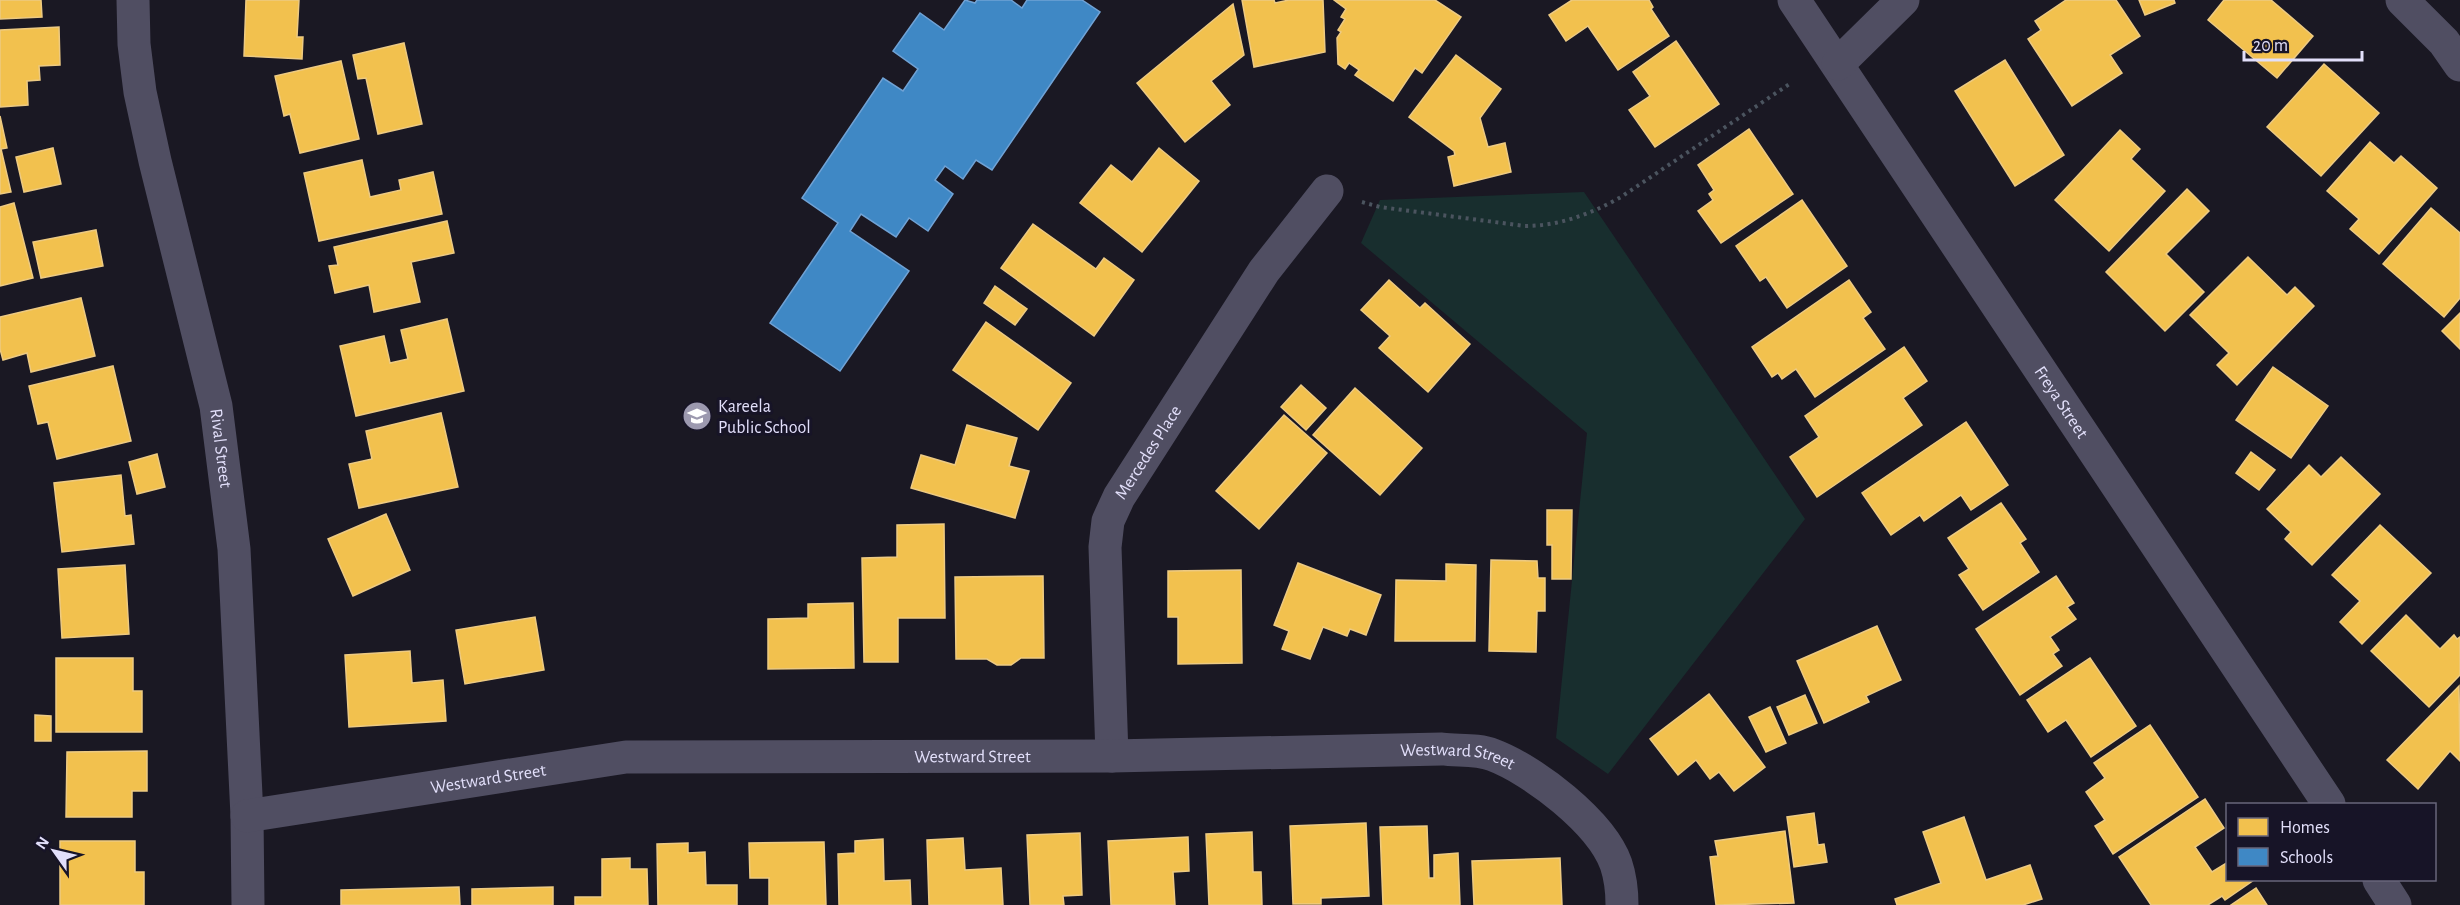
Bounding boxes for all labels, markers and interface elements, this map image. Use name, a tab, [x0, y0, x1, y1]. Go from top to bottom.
scale bar	[2244, 24, 2362, 62]
text: 20 m	[2253, 37, 2288, 55]
street label: Freya Street	[2030, 363, 2091, 442]
place label: Kareela Public School	[718, 398, 811, 437]
school or university icon: Kareela Public School	[681, 400, 713, 432]
street label: Mercedes Place	[1112, 402, 1185, 503]
street label: Rival Street	[206, 408, 234, 489]
street label: Westward Street	[1400, 740, 1518, 774]
street label: Westward Street	[914, 748, 1031, 766]
street label: Westward Street	[429, 762, 547, 797]
legend	[2226, 803, 2436, 881]
text: Homes	[2280, 819, 2330, 837]
north arrow	[24, 821, 84, 881]
text: N	[33, 834, 52, 852]
text: Schools	[2280, 849, 2333, 867]

